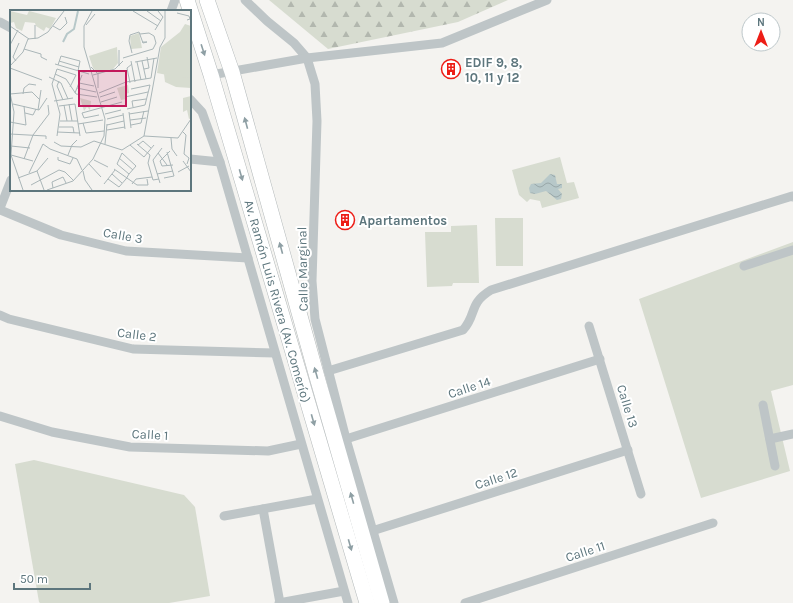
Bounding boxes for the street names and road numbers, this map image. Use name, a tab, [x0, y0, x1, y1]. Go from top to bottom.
street label: Av. Ramón Luis Rivera (Av. Comerío)	[241, 198, 314, 404]
street label: Calle 3	[102, 225, 144, 246]
street label: Calle Marginal	[294, 227, 311, 311]
street label: Calle 2	[116, 325, 158, 344]
street label: Calle 14	[446, 374, 492, 401]
street label: Calle 13	[614, 383, 641, 429]
street label: Calle 1	[131, 426, 169, 443]
street label: Calle 12	[473, 465, 519, 492]
street label: Calle 11	[563, 538, 607, 565]

